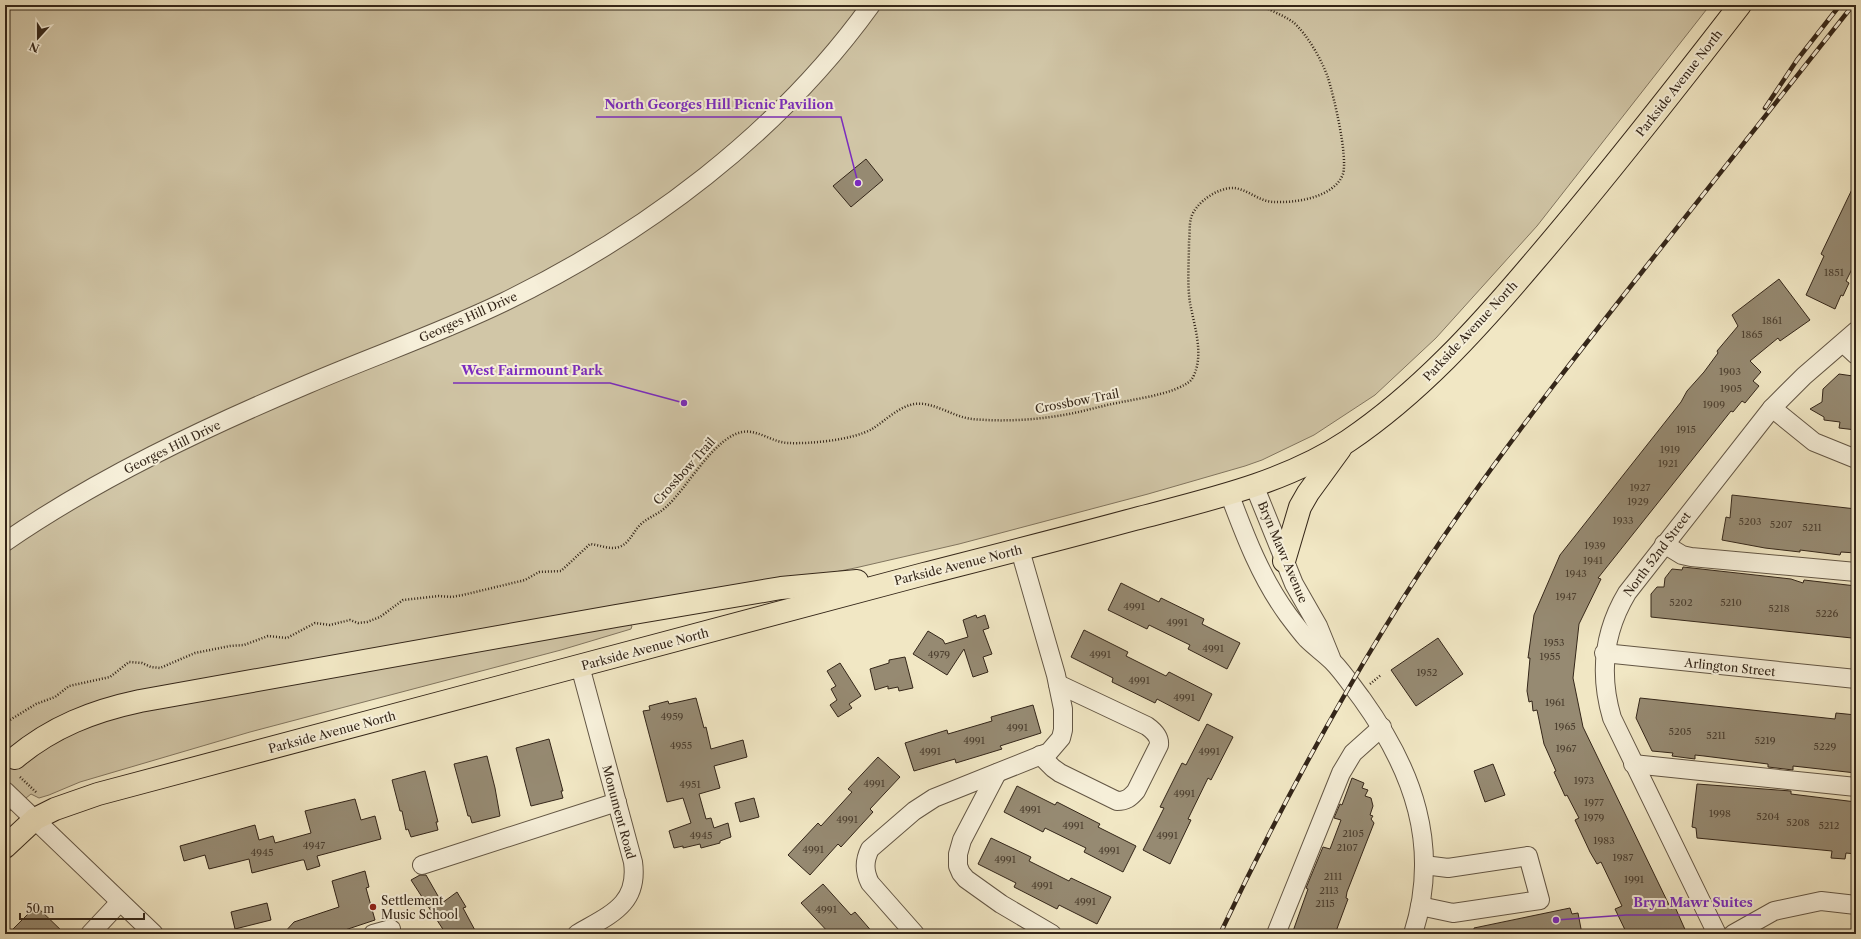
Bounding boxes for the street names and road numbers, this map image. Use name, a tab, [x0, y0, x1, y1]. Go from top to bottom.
street label: Parkside Avenue North	[1633, 26, 1726, 139]
street label: Parkside Avenue North	[1420, 278, 1521, 384]
street label: Georges Hill Drive	[417, 289, 520, 345]
street label: Crossbow Trail	[1034, 385, 1121, 417]
street label: Georges Hill Drive	[121, 417, 223, 477]
street label: Crossbow Trail	[650, 434, 718, 508]
street label: Bryn Mawr Avenue	[1255, 499, 1311, 605]
street label: North 52nd Street	[1620, 508, 1694, 599]
street label: Parkside Avenue North	[892, 542, 1024, 588]
street label: Parkside Avenue North	[580, 625, 711, 673]
street label: Arlington Street	[1683, 655, 1777, 679]
street label: Parkside Avenue North	[267, 708, 398, 756]
street label: Monument Road	[599, 763, 639, 861]

